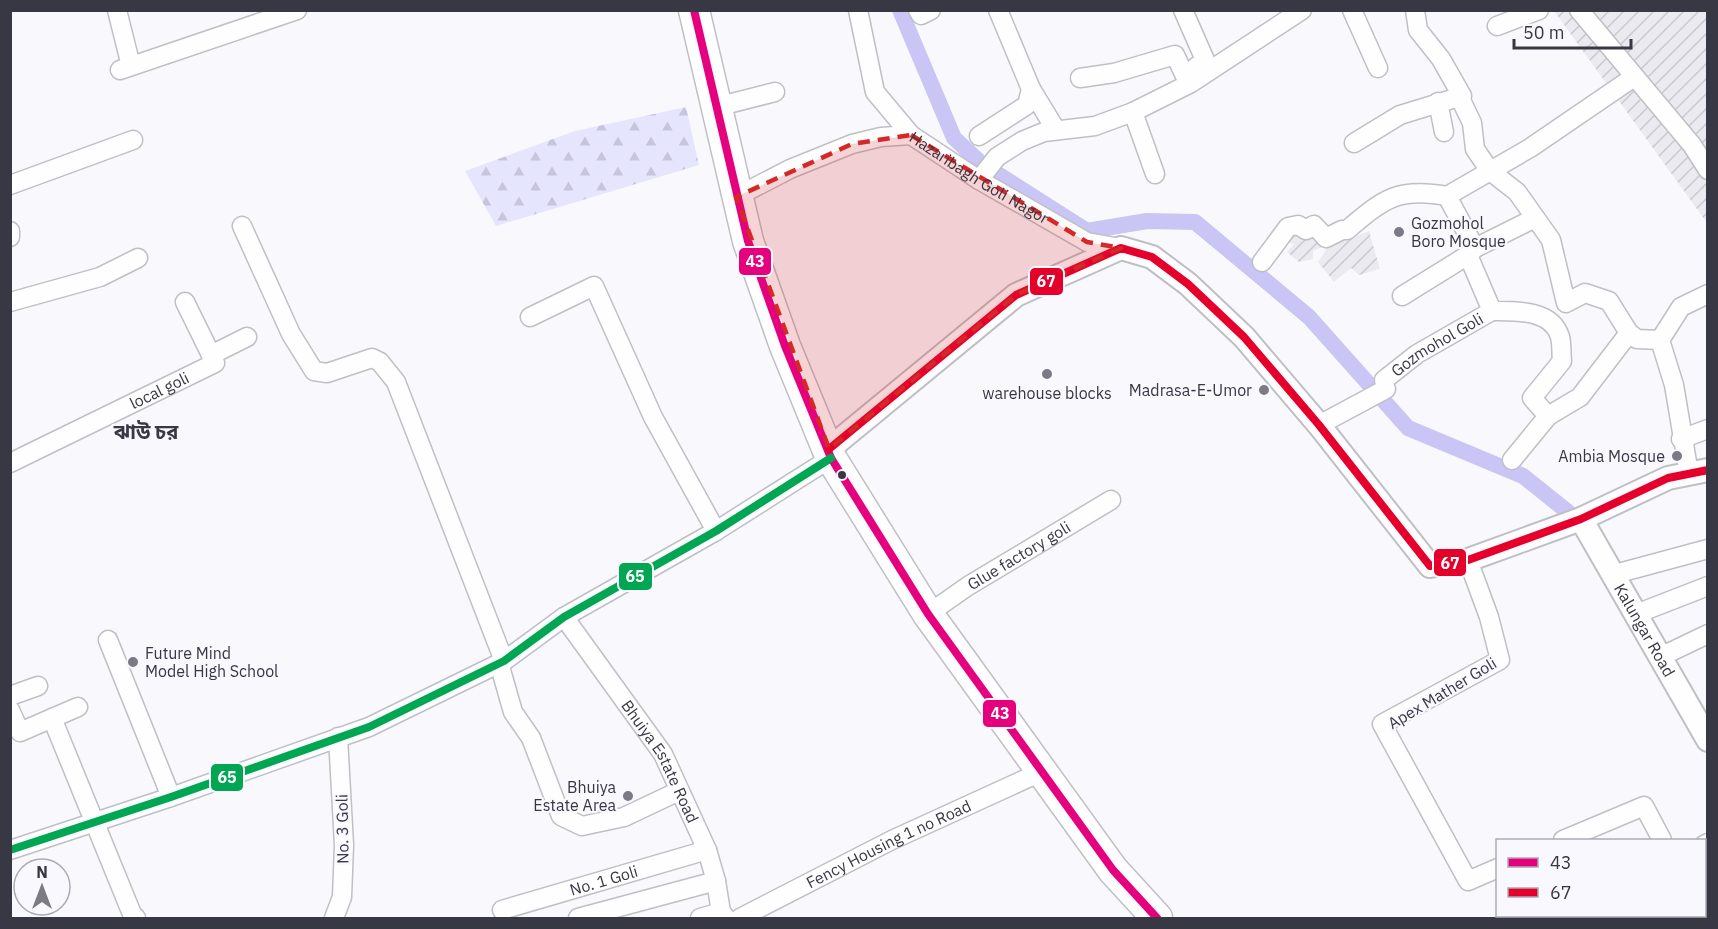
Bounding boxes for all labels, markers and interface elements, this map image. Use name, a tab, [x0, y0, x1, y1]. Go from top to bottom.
scale bar	[1514, 12, 1631, 50]
text: 50 m	[1523, 21, 1565, 44]
street label: Hazaribagh Goli Nagor	[906, 127, 1053, 228]
place label: Gozmohol Boro Mosque	[1411, 213, 1506, 251]
marker: Gozmohol Boro Mosque	[1392, 225, 1406, 239]
line badge: 43	[738, 247, 772, 276]
text: 43	[745, 251, 765, 271]
line badge: 67	[1029, 267, 1064, 296]
text: 67	[1036, 271, 1056, 291]
street label: Gozmohol Goli	[1387, 308, 1487, 381]
street label: local goli	[126, 367, 192, 413]
marker: warehouse blocks	[1040, 367, 1054, 381]
place label: Madrasa-E-Umor	[1129, 380, 1252, 400]
place label: warehouse blocks	[982, 383, 1112, 403]
marker: Madrasa-E-Umor	[1257, 383, 1271, 397]
district label: ঝাউ চর	[113, 418, 179, 445]
place label: Ambia Mosque	[1558, 446, 1665, 466]
marker: Ambia Mosque	[1670, 449, 1684, 463]
unlabelled marker	[836, 469, 848, 481]
street label: Glue factory goli	[963, 517, 1074, 594]
line badge: 67	[1433, 548, 1467, 577]
text: 67	[1440, 553, 1460, 573]
line badge: 65	[618, 562, 653, 591]
text: 65	[625, 566, 645, 586]
street label: Kalungar Road	[1610, 580, 1679, 680]
place label: Future Mind Model High School	[145, 643, 278, 681]
street label: Apex Mather Goli	[1384, 653, 1500, 733]
marker: Future Mind Model High School	[126, 655, 140, 669]
street label: Bhuiya Estate Road	[617, 696, 703, 826]
line badge: 43	[982, 699, 1017, 728]
text: 43	[990, 703, 1010, 723]
line badge: 65	[210, 763, 244, 792]
text: 65	[217, 767, 237, 787]
place label: Bhuiya Estate Area	[533, 777, 616, 815]
marker: Bhuiya Estate Area	[621, 789, 635, 803]
street label: No. 3 Goli	[331, 794, 353, 864]
street label: Fency Housing 1 no Road	[803, 795, 974, 892]
legend	[1496, 839, 1706, 917]
text: 43	[1550, 851, 1572, 874]
north arrow	[12, 857, 72, 917]
street label: No. 1 Goli	[567, 861, 640, 900]
text: N	[36, 862, 48, 882]
text: 67	[1550, 881, 1572, 904]

